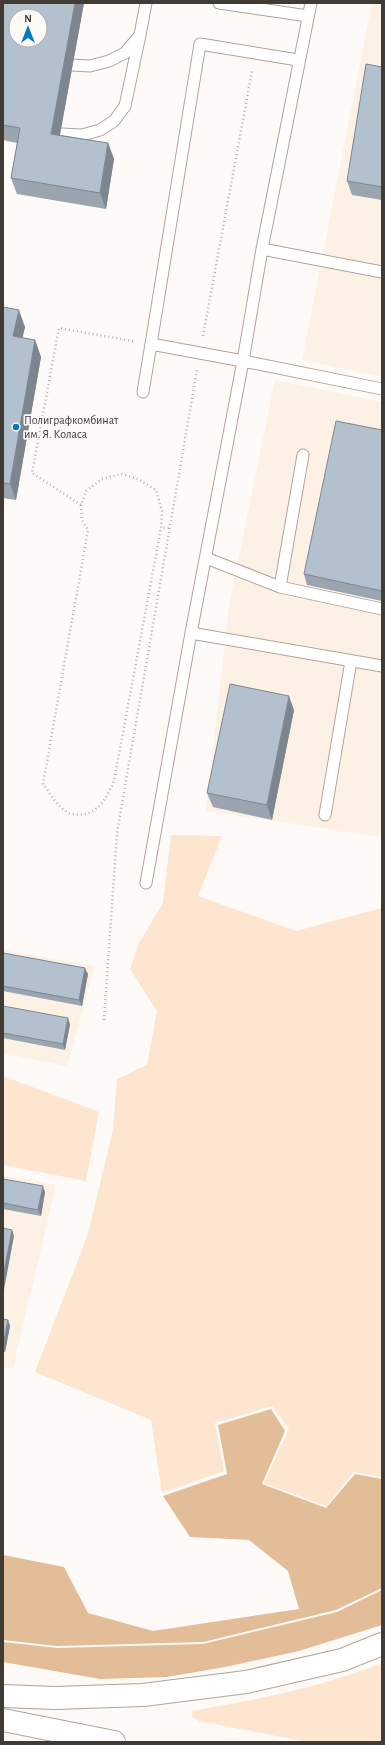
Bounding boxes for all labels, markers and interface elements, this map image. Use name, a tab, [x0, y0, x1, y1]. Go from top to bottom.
north arrow	[8, 8, 48, 48]
text: N	[24, 13, 32, 24]
place label: Полиграфкомбинат им. Я. Коласа	[24, 414, 119, 440]
marker: Полиграфкомбинат им. Я. Коласа	[11, 422, 21, 432]

